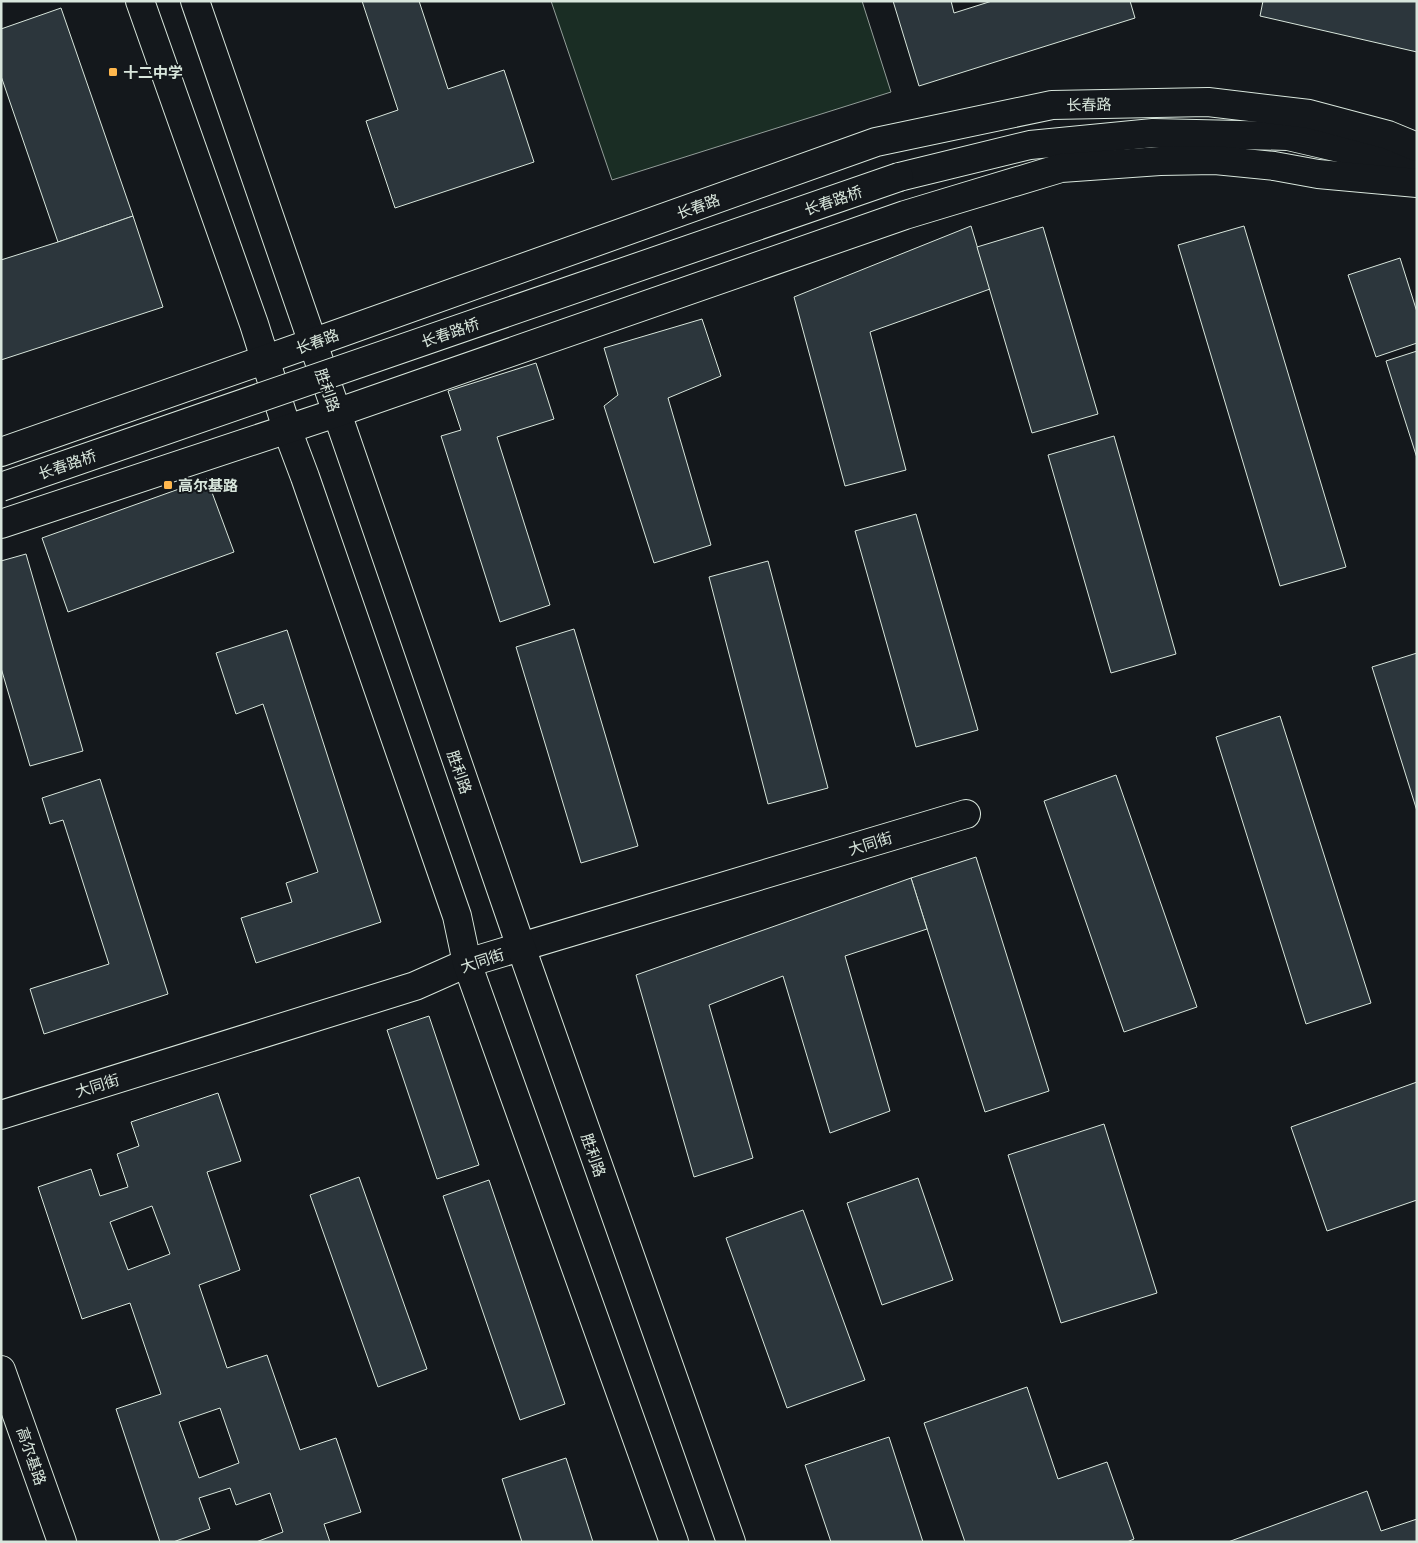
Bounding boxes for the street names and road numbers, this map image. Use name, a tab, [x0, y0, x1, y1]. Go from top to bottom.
street label: 长春路	[1066, 95, 1112, 113]
street label: 长春路桥	[802, 182, 864, 218]
street label: 长春路	[674, 190, 722, 222]
street label: 长春路桥	[419, 314, 481, 350]
street label: 长春路	[293, 325, 341, 357]
street label: 胜利路	[312, 366, 344, 414]
street label: 长春路桥	[36, 446, 98, 482]
street label: 胜利路	[444, 748, 476, 796]
street label: 大同街	[846, 828, 894, 858]
street label: 大同街	[458, 944, 506, 976]
street label: 大同街	[73, 1070, 121, 1100]
street label: 胜利路	[578, 1131, 610, 1179]
street label: 高尔基路	[14, 1425, 50, 1487]

